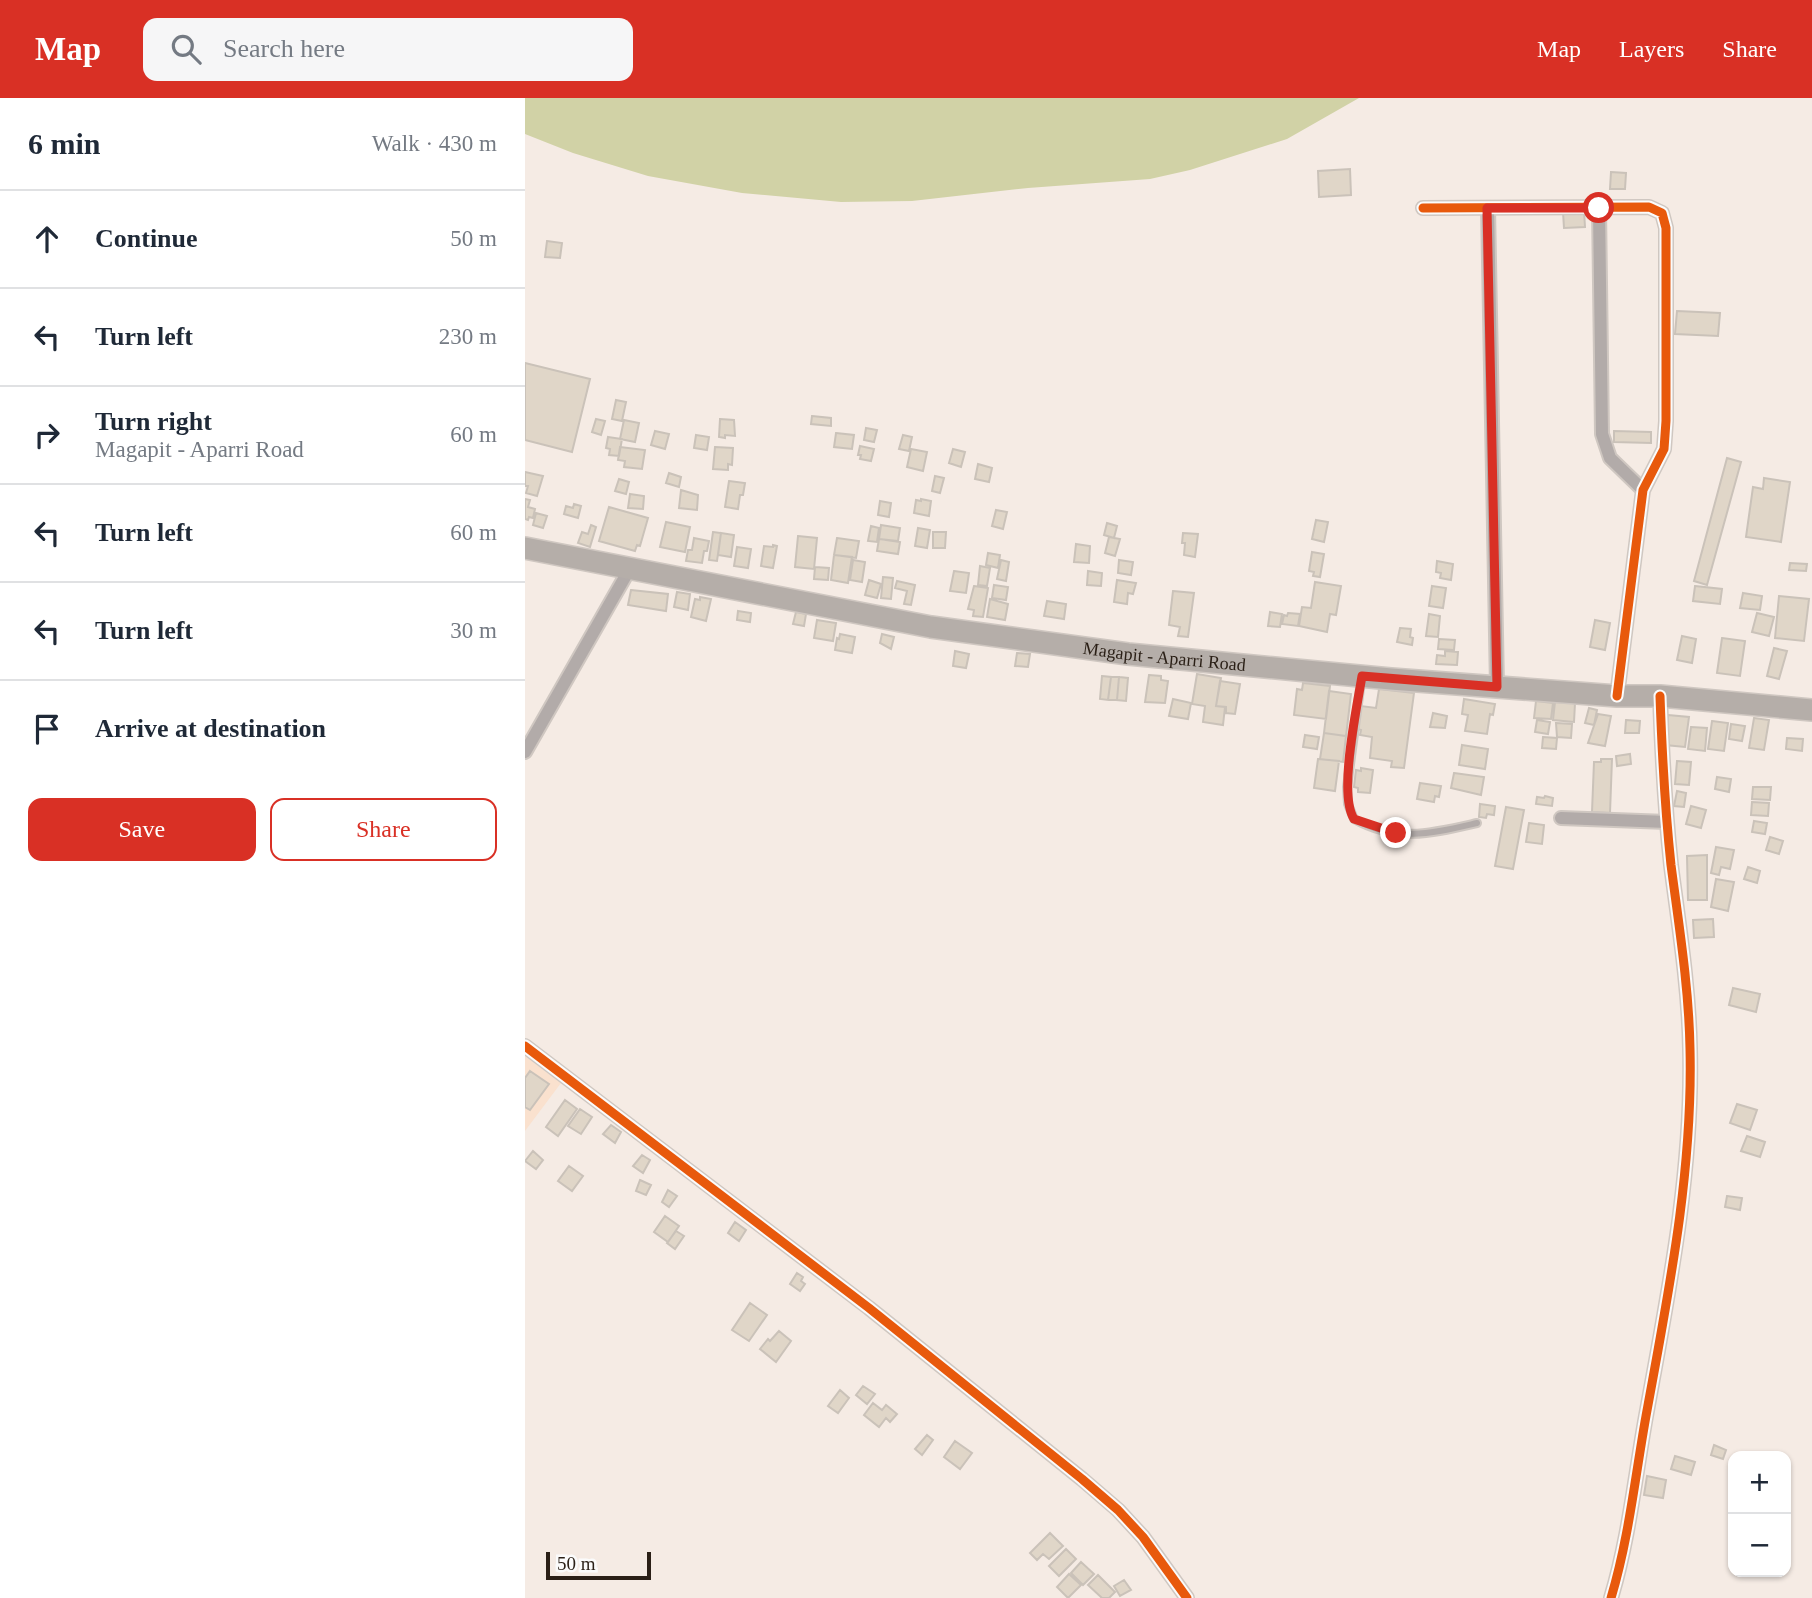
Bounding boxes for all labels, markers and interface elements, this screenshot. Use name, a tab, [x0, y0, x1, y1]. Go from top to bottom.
search box	[143, 18, 633, 81]
icon: search	[167, 30, 205, 68]
text: Map	[35, 31, 101, 67]
text: Search here	[223, 34, 345, 63]
text: Map	[1537, 36, 1581, 62]
text: Layers	[1619, 36, 1684, 62]
text: Share	[1722, 36, 1777, 62]
text: 6 min	[28, 127, 101, 160]
text: Walk · 430 m	[372, 131, 497, 156]
route start	[1583, 192, 1614, 223]
icon: ahead	[28, 220, 66, 258]
text: Continue	[95, 224, 198, 253]
text: 50 m	[450, 226, 497, 251]
icon: left	[28, 318, 66, 356]
text: Turn left	[95, 322, 193, 351]
text: 230 m	[439, 324, 497, 349]
text: Turn right	[95, 407, 212, 436]
icon: right	[28, 416, 66, 454]
text: 60 m	[450, 422, 497, 447]
text: Magapit - Aparri Road	[95, 437, 304, 462]
icon: left	[28, 514, 66, 552]
text: Turn left	[95, 518, 193, 547]
text: 60 m	[450, 520, 497, 545]
icon: left	[28, 612, 66, 650]
text: Turn left	[95, 616, 193, 645]
text: 30 m	[450, 618, 497, 643]
street label: Magapit - Aparri Road	[1082, 638, 1247, 675]
icon: arrive	[28, 710, 66, 748]
text: Arrive at destination	[95, 714, 326, 743]
button: Save	[28, 798, 256, 861]
button: Share	[270, 798, 497, 861]
route end	[1380, 817, 1411, 848]
map controls	[1728, 1451, 1791, 1577]
button: +	[1728, 1451, 1791, 1514]
button: −	[1728, 1514, 1791, 1577]
scale bar	[546, 1549, 651, 1581]
text: 50 m	[557, 1553, 596, 1574]

